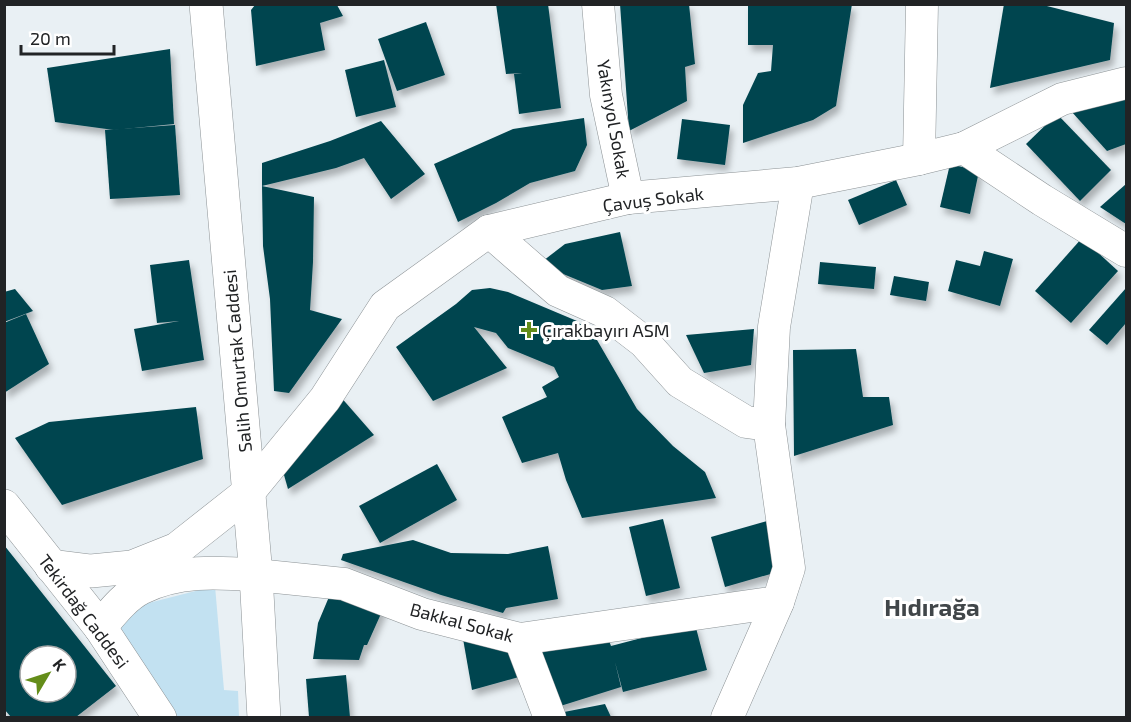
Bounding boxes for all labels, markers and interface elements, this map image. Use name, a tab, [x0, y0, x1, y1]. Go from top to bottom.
scale bar	[21, 18, 114, 56]
text: 20 m	[30, 27, 71, 49]
street label: Yakınyol Sokak	[593, 58, 635, 180]
street label: Çavuş Sokak	[601, 182, 705, 217]
street label: Salih Omurtak Caddesi	[218, 269, 256, 453]
place label: Çırakbayırı ASM	[542, 319, 670, 342]
marker: Çırakbayırı ASM	[520, 321, 538, 339]
street label: Tekirdağ Caddesi	[34, 550, 134, 672]
district label: Hıdırağa	[884, 592, 980, 621]
street label: Bakkal Sokak	[408, 598, 516, 646]
north arrow	[18, 644, 78, 704]
text: K	[49, 654, 71, 675]

